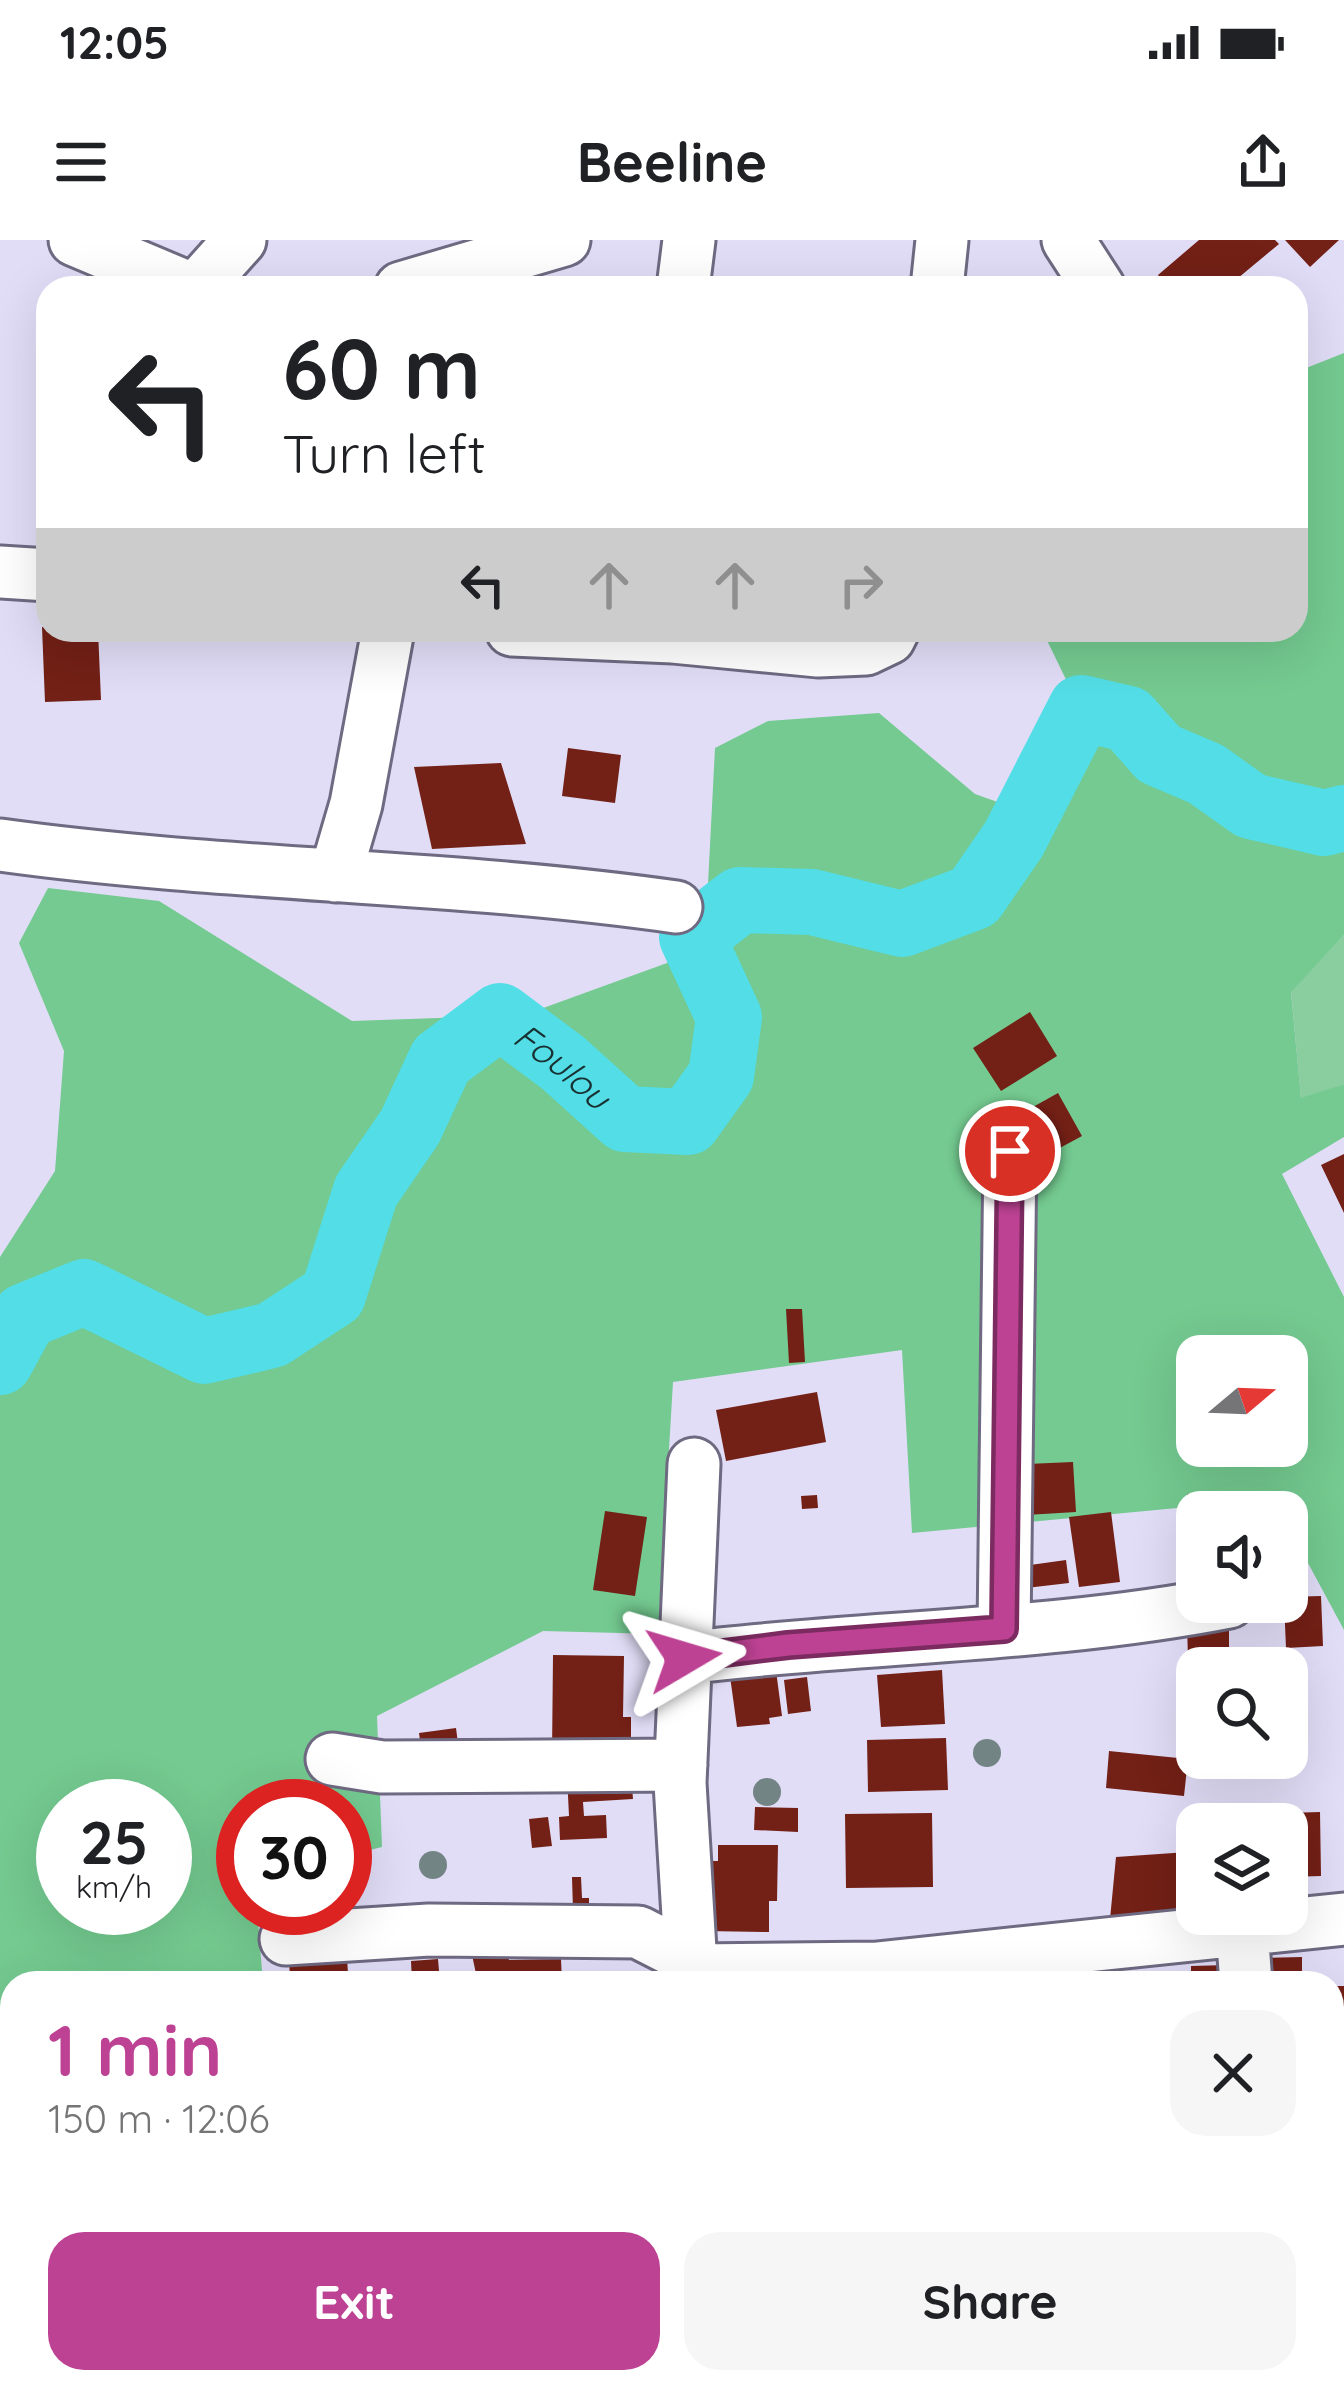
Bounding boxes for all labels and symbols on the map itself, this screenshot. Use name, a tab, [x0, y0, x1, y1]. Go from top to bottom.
water label: Foulou	[506, 1012, 623, 1120]
pin	[959, 1100, 1061, 1202]
north arrow	[1176, 1335, 1308, 1467]
position arrow	[621, 1595, 747, 1721]
speed limit sign: 30	[216, 1779, 372, 1935]

